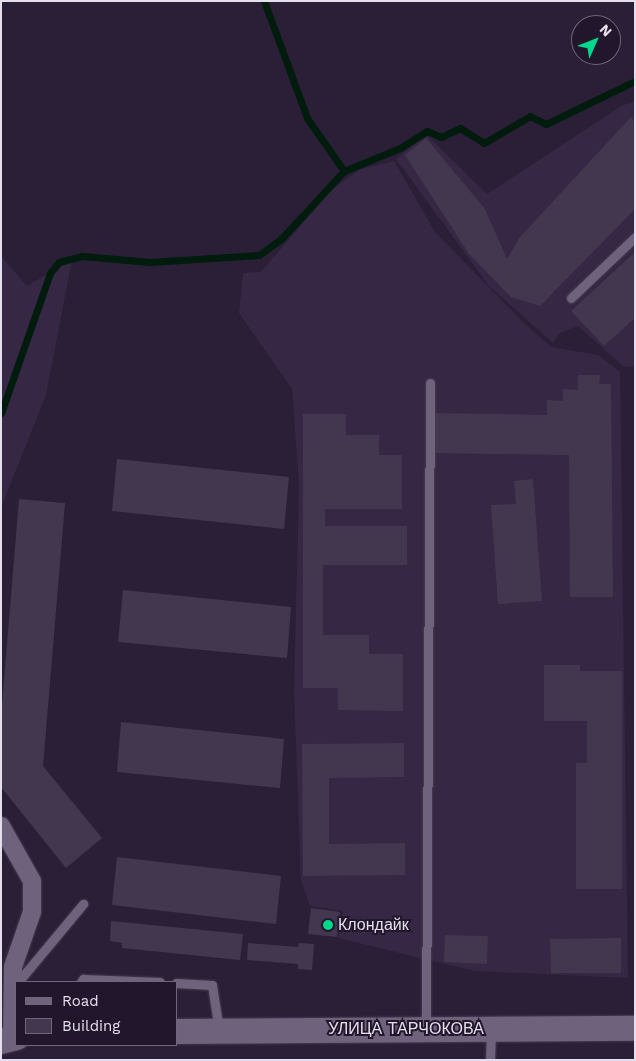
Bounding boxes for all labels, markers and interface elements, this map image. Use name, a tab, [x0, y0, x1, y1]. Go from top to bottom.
north arrow	[571, 15, 621, 65]
text: N	[597, 21, 615, 40]
place label: Клондайк	[338, 915, 409, 935]
marker: Клондайк	[322, 919, 334, 931]
legend	[15, 981, 178, 1046]
text: Road	[62, 992, 99, 1010]
text: Building	[62, 1017, 120, 1035]
street label: УЛИЦА ТАРЧОКОВА	[328, 1019, 484, 1039]

